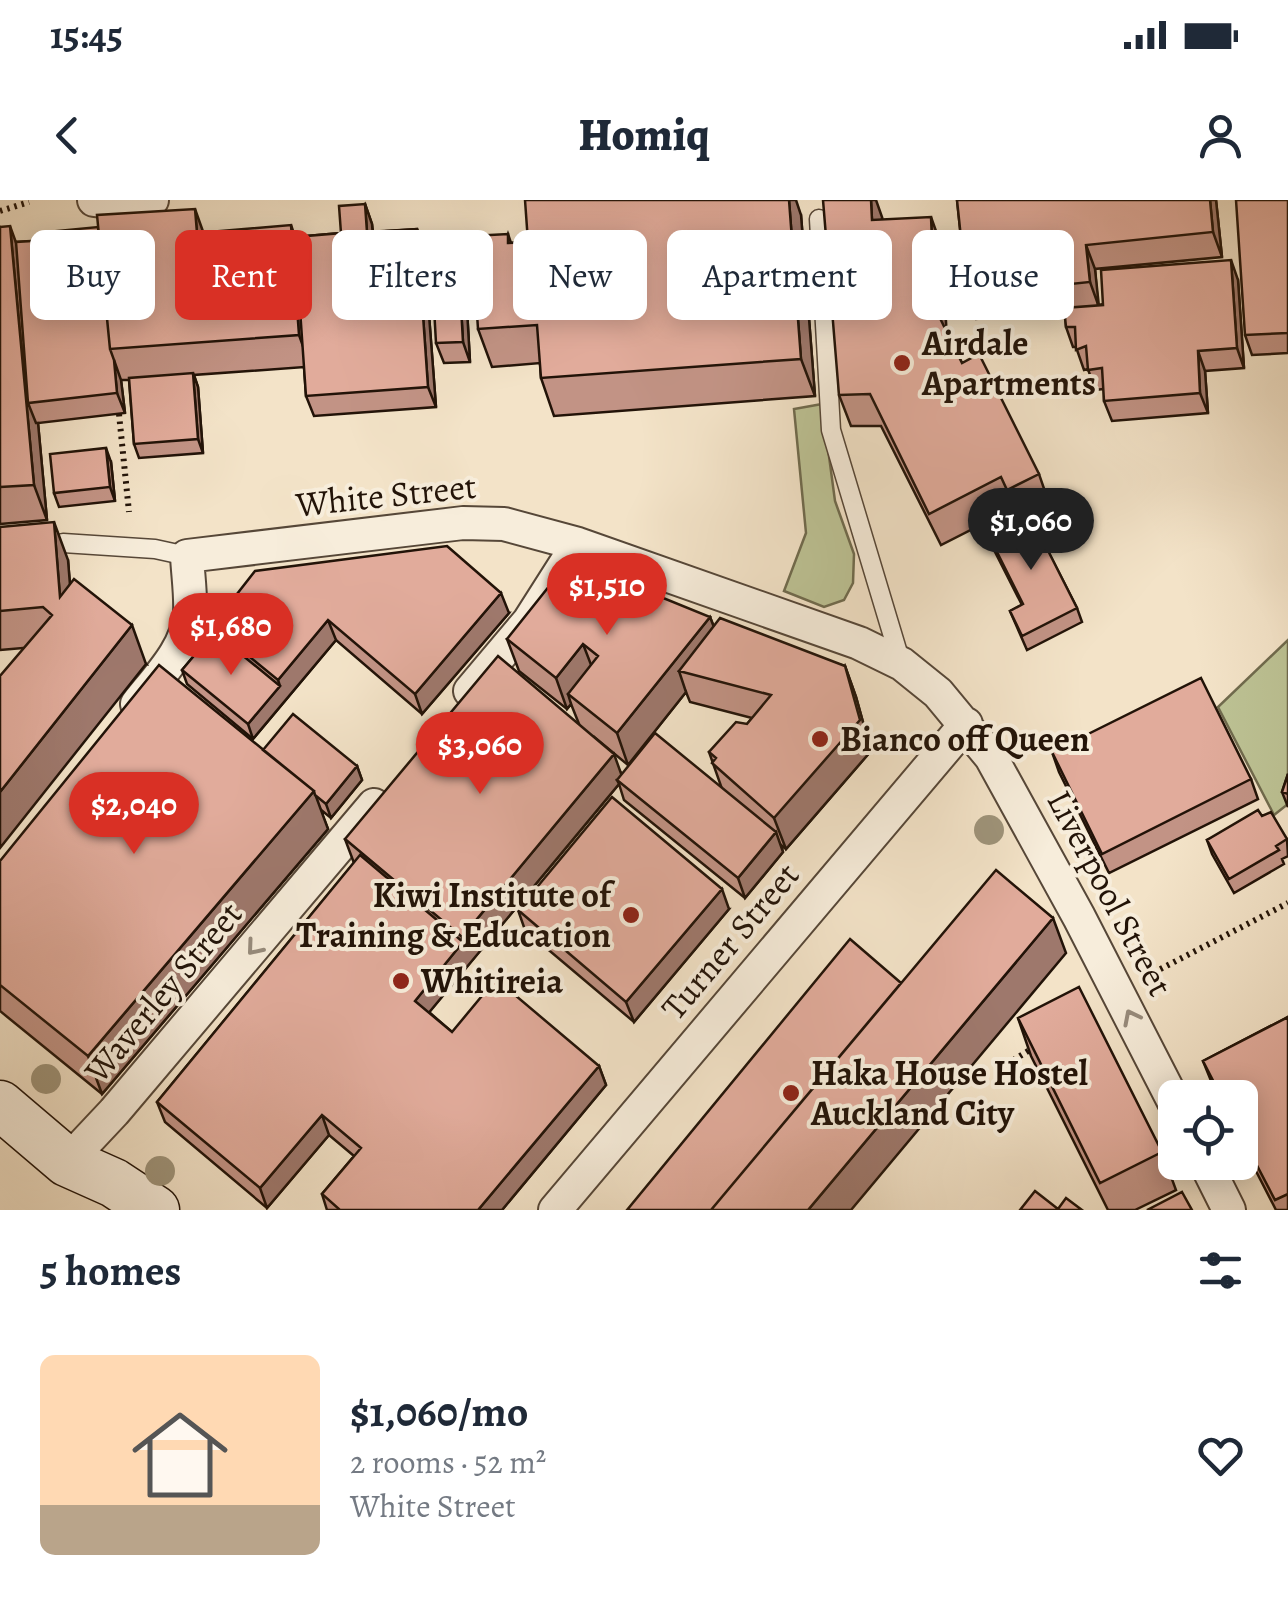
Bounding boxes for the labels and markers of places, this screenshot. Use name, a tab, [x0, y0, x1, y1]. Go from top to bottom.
place label: Airdale Apartments	[921, 319, 1096, 407]
marker: Airdale Apartments	[891, 352, 913, 374]
pin: $1,060	[950, 488, 1112, 573]
pin: $1,510	[526, 553, 688, 638]
pin: $1,680	[150, 593, 312, 678]
pin: $3,060	[399, 712, 561, 797]
place label: Bianco off Queen	[840, 715, 1090, 763]
marker: Bianco off Queen	[809, 728, 831, 750]
pin: $2,040	[53, 772, 215, 857]
place label: Kiwi Institute of Training & Education	[296, 871, 616, 959]
marker: Kiwi Institute of Training & Education	[620, 904, 642, 926]
place label: Whitireia	[420, 957, 563, 1005]
marker: Whitireia	[390, 970, 412, 992]
place label: Haka House Hostel Auckland City	[810, 1049, 1088, 1137]
marker: Haka House Hostel Auckland City	[780, 1082, 802, 1104]

